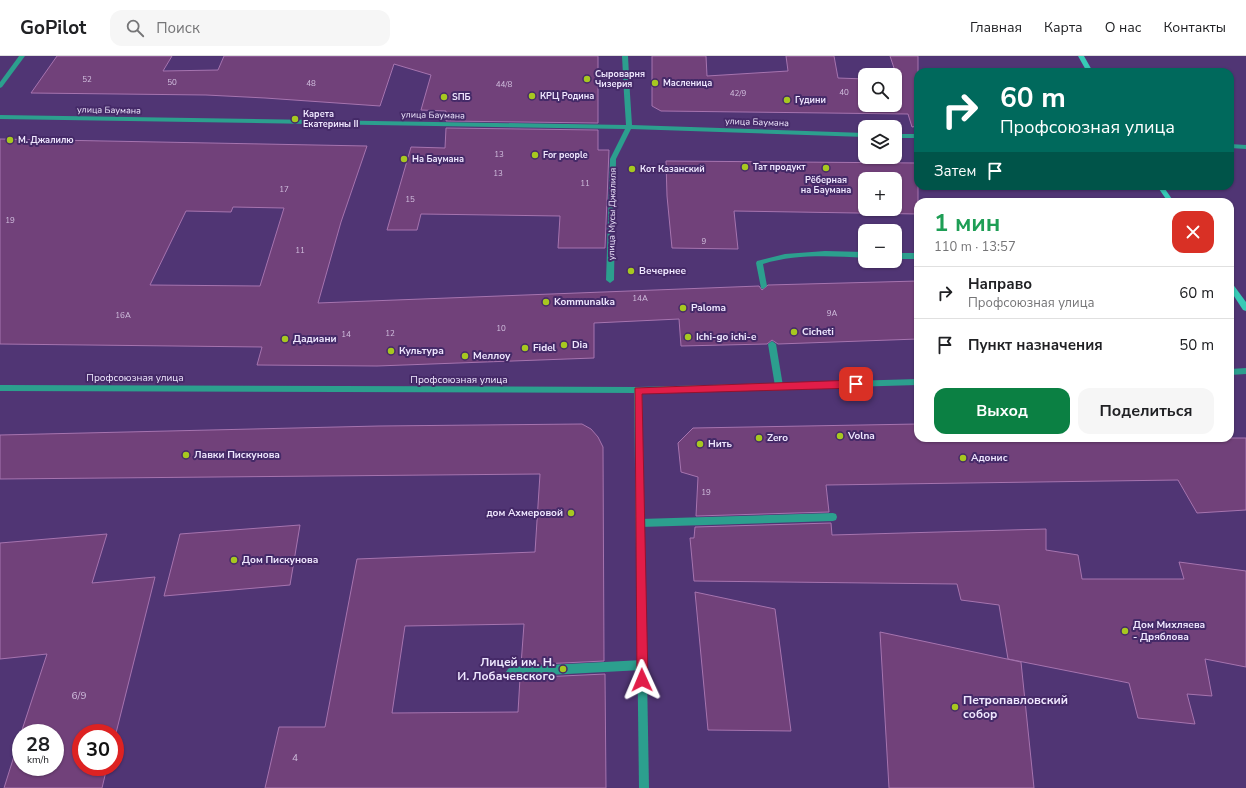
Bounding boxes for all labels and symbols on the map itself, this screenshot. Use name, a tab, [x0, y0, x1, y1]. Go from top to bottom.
place label: Сыроварня Чизерия	[595, 68, 645, 90]
house number: 52	[82, 74, 92, 85]
marker: Сыроварня Чизерия	[582, 74, 592, 84]
house number: 50	[167, 77, 177, 88]
place label: Масленица	[663, 77, 712, 89]
house number: 48	[306, 78, 316, 89]
marker: Масленица	[650, 78, 660, 88]
house number: 44/8	[496, 79, 513, 90]
house number: 40	[839, 87, 849, 98]
house number: 42/9	[730, 88, 747, 99]
place label: КРЦ Родина	[540, 90, 594, 102]
place label: SПБ	[452, 91, 471, 103]
marker: КРЦ Родина	[527, 91, 537, 101]
marker: SПБ	[439, 92, 449, 102]
place label: Гудини	[795, 94, 826, 106]
marker: Гудини	[782, 95, 792, 105]
street label: улица Баумана	[77, 103, 141, 117]
place label: Карета Екатерины II	[303, 108, 359, 130]
street label: улица Баумана	[401, 108, 465, 122]
marker: Карета Екатерины II	[290, 114, 300, 124]
street label: улица Баумана	[725, 115, 789, 129]
place label: М. Джалилю	[18, 134, 74, 146]
marker: М. Джалилю	[5, 135, 15, 145]
house number: 13	[494, 149, 504, 160]
place label: For people	[543, 149, 588, 161]
marker: For people	[530, 150, 540, 160]
place label: На Баумана	[412, 153, 464, 165]
marker: На Баумана	[399, 154, 409, 164]
place label: Тат продукт	[753, 161, 806, 173]
marker: Тат продукт	[740, 162, 750, 172]
place label: Кот Казанский	[640, 163, 705, 175]
marker: Рёберная на Баумана	[821, 163, 831, 173]
marker: Кот Казанский	[627, 164, 637, 174]
house number: 13	[493, 168, 503, 179]
street label: улица Мусы Джалиля	[605, 168, 619, 260]
place label: Рёберная на Баумана	[801, 174, 851, 196]
house number: 11	[580, 178, 590, 189]
house number: 17	[279, 184, 289, 195]
house number: 15	[405, 194, 415, 205]
house number: 19	[5, 215, 15, 226]
house number: 9	[702, 236, 707, 247]
house number: 11	[295, 245, 305, 256]
place label: Вечернее	[639, 264, 687, 278]
marker: Вечернее	[626, 266, 636, 276]
house number: 14А	[632, 293, 648, 304]
place label: Kommunalka	[554, 295, 615, 309]
marker: Kommunalka	[541, 297, 551, 307]
place label: Paloma	[691, 301, 726, 315]
marker: Paloma	[678, 303, 688, 313]
house number: 9А	[827, 308, 837, 319]
house number: 16А	[115, 310, 131, 321]
house number: 10	[496, 323, 506, 334]
place label: Cicheti	[802, 325, 834, 339]
marker: Cicheti	[789, 327, 799, 337]
house number: 12	[385, 328, 395, 339]
house number: 14	[341, 329, 351, 340]
place label: Ichi-go ichi-e	[696, 330, 757, 344]
place label: Дадиани	[293, 332, 337, 346]
marker: Ichi-go ichi-e	[683, 332, 693, 342]
marker: Дадиани	[280, 334, 290, 344]
place label: Dia	[572, 338, 588, 352]
marker: Dia	[559, 340, 569, 350]
place label: Fidel	[533, 341, 557, 355]
marker: Fidel	[520, 343, 530, 353]
place label: Культура	[399, 344, 444, 358]
marker: Культура	[386, 346, 396, 356]
place label: Меллоу	[473, 349, 511, 363]
marker: Меллоу	[460, 351, 470, 361]
pin	[839, 367, 873, 401]
street label: Профсоюзная улица	[86, 371, 184, 385]
street label: Профсоюзная улица	[410, 373, 508, 387]
place label: Volna	[847, 429, 875, 443]
place label: Zero	[767, 431, 788, 445]
marker: Volna	[835, 431, 845, 441]
marker: Zero	[754, 433, 764, 443]
place label: Нить	[708, 437, 733, 451]
marker: Нить	[695, 439, 705, 449]
place label: Лавки Пискунова	[194, 448, 280, 462]
marker: Лавки Пискунова	[181, 450, 191, 460]
place label: Адонис	[971, 451, 1008, 465]
marker: Адонис	[958, 453, 968, 463]
house number: 19	[701, 487, 711, 498]
place label: дом Ахмеровой	[486, 506, 563, 520]
marker: дом Ахмеровой	[566, 508, 576, 518]
place label: Дом Пискунова	[242, 553, 318, 567]
marker: Дом Пискунова	[229, 555, 239, 565]
place label: Дом Михляева - Дряблова	[1133, 618, 1205, 644]
marker: Дом Михляева - Дряблова	[1120, 626, 1130, 636]
place label: Лицей им. Н. И. Лобачевского	[457, 654, 555, 684]
position arrow	[621, 659, 663, 701]
marker: Лицей им. Н. И. Лобачевского	[558, 664, 568, 674]
house number: 6/9	[72, 689, 86, 703]
place label: Петропавловский собор	[963, 692, 1068, 722]
marker: Петропавловский собор	[950, 702, 960, 712]
speed limit sign: 30	[72, 724, 124, 776]
house number: 4	[292, 751, 298, 765]

